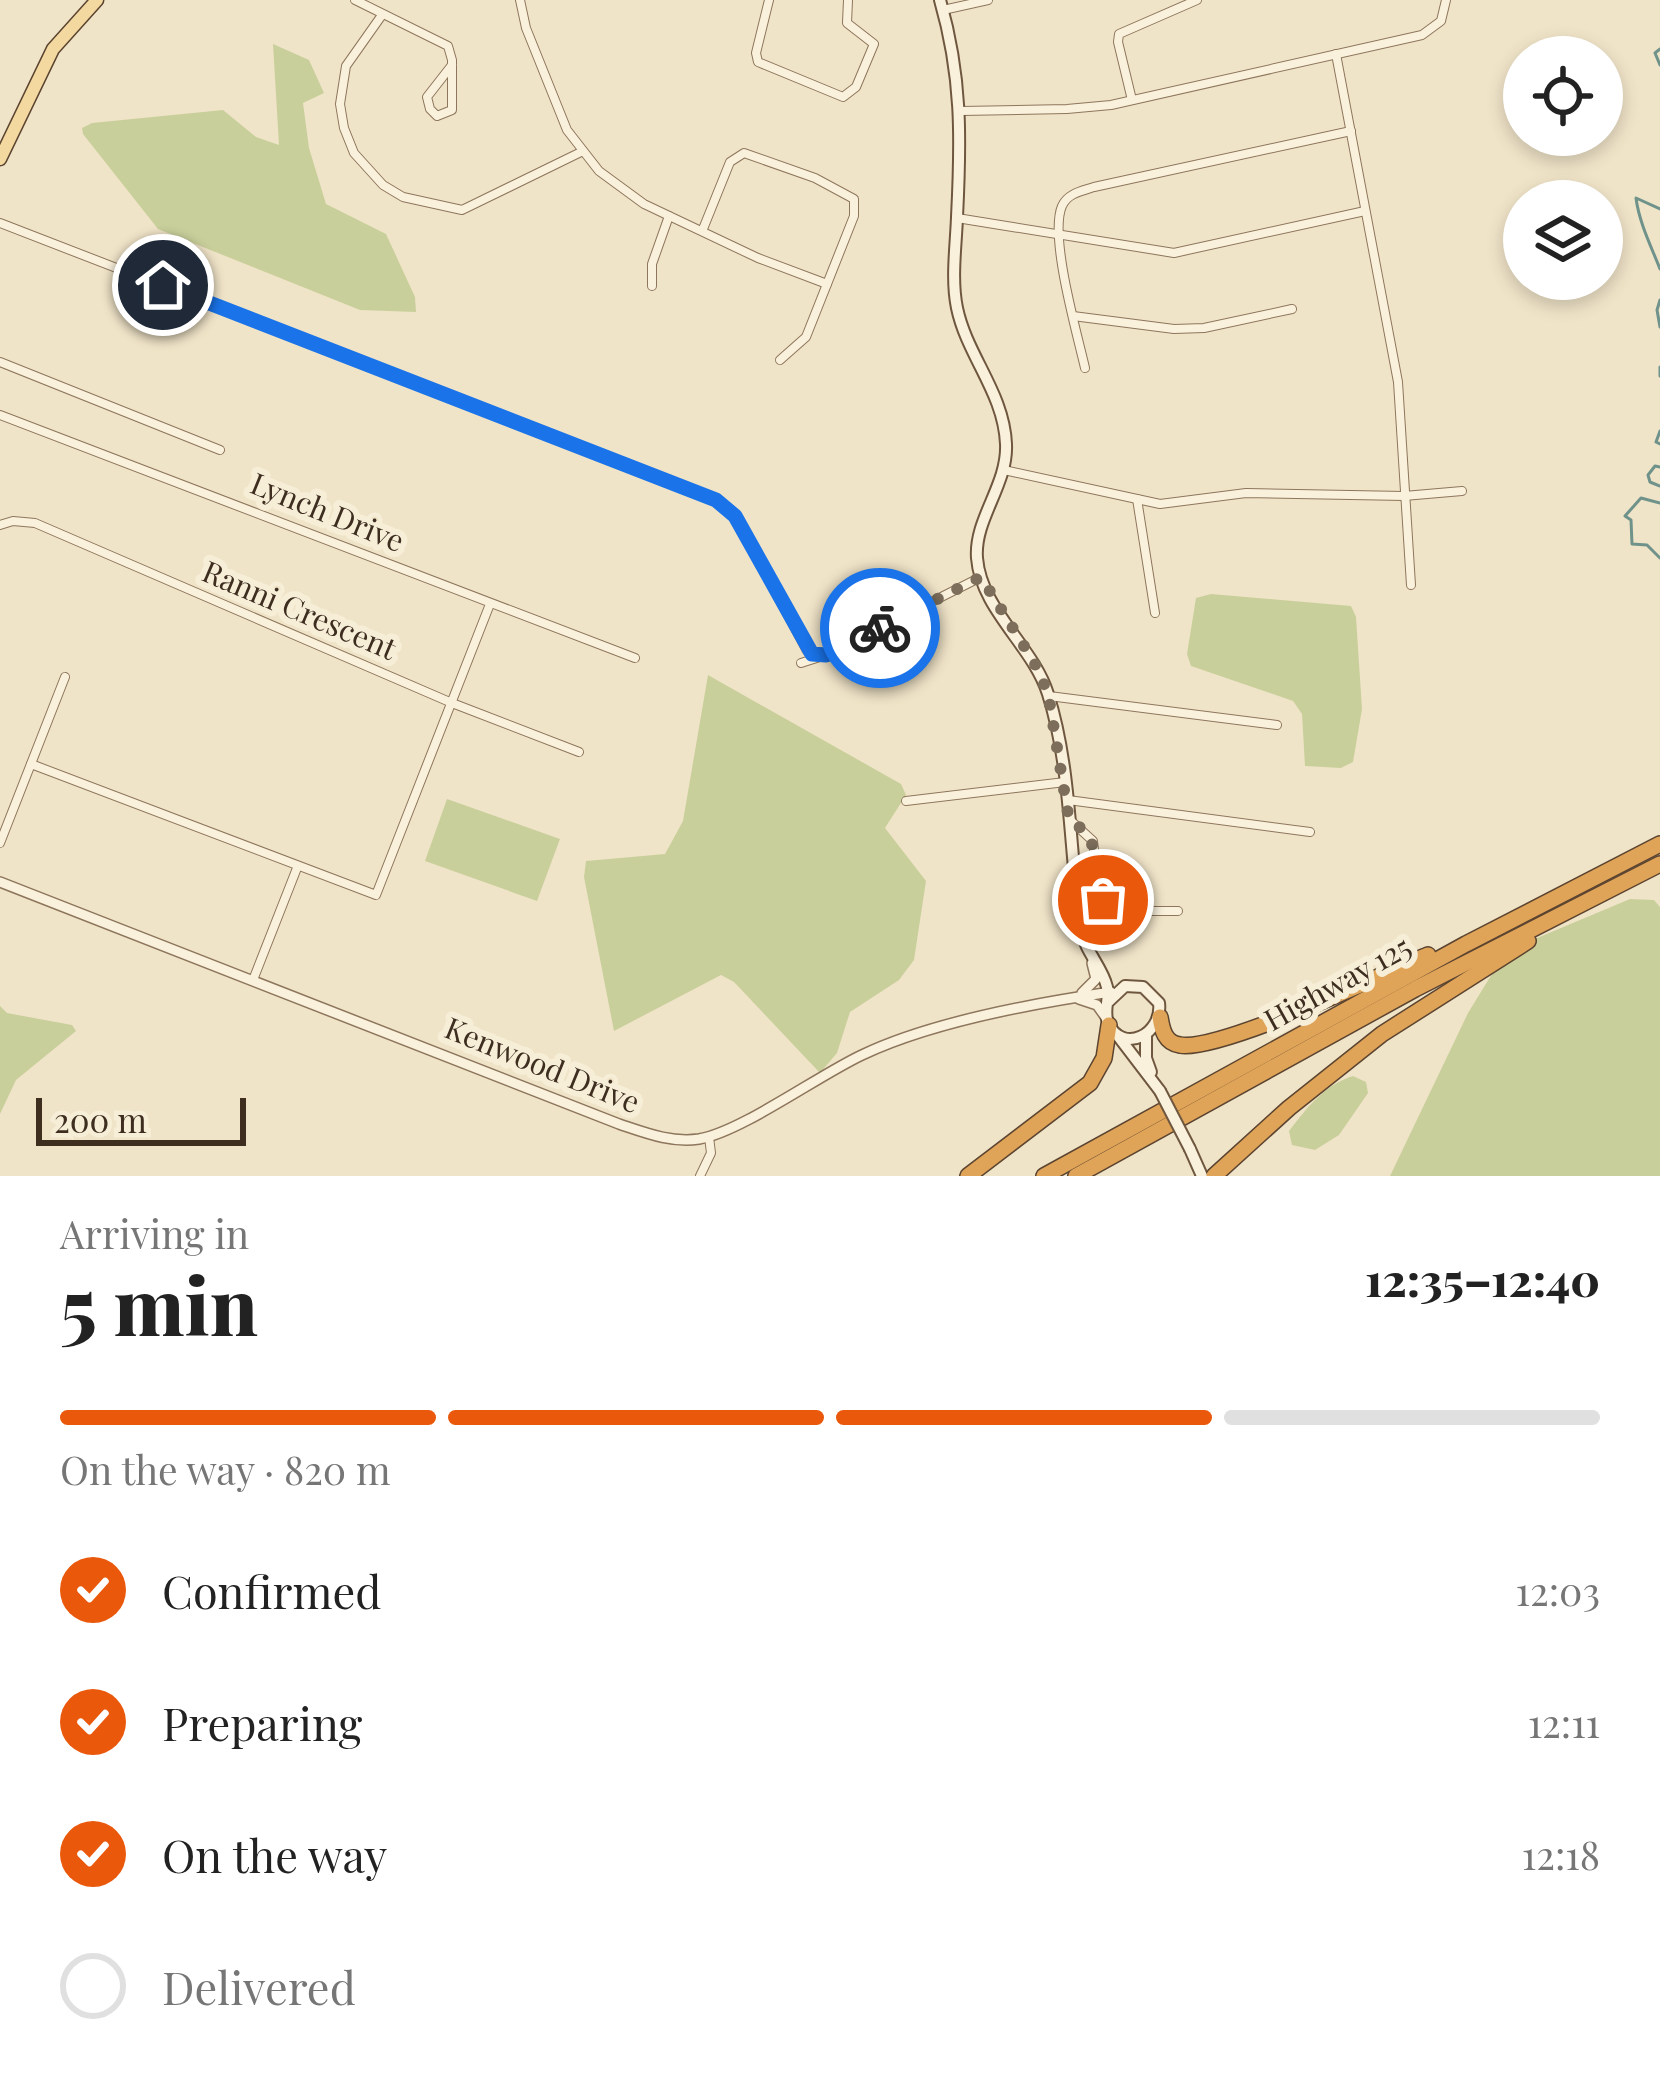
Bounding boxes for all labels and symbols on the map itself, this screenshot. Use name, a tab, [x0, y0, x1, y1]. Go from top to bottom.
pin	[112, 234, 214, 336]
street label: Lynch Drive	[245, 462, 410, 560]
street label: Ranni Crescent	[197, 550, 403, 668]
courier	[820, 568, 940, 688]
pin	[1052, 849, 1154, 951]
street label: Highway 125	[1256, 925, 1418, 1039]
street label: Kenwood Drive	[440, 1007, 646, 1121]
scale bar	[36, 1092, 246, 1145]

